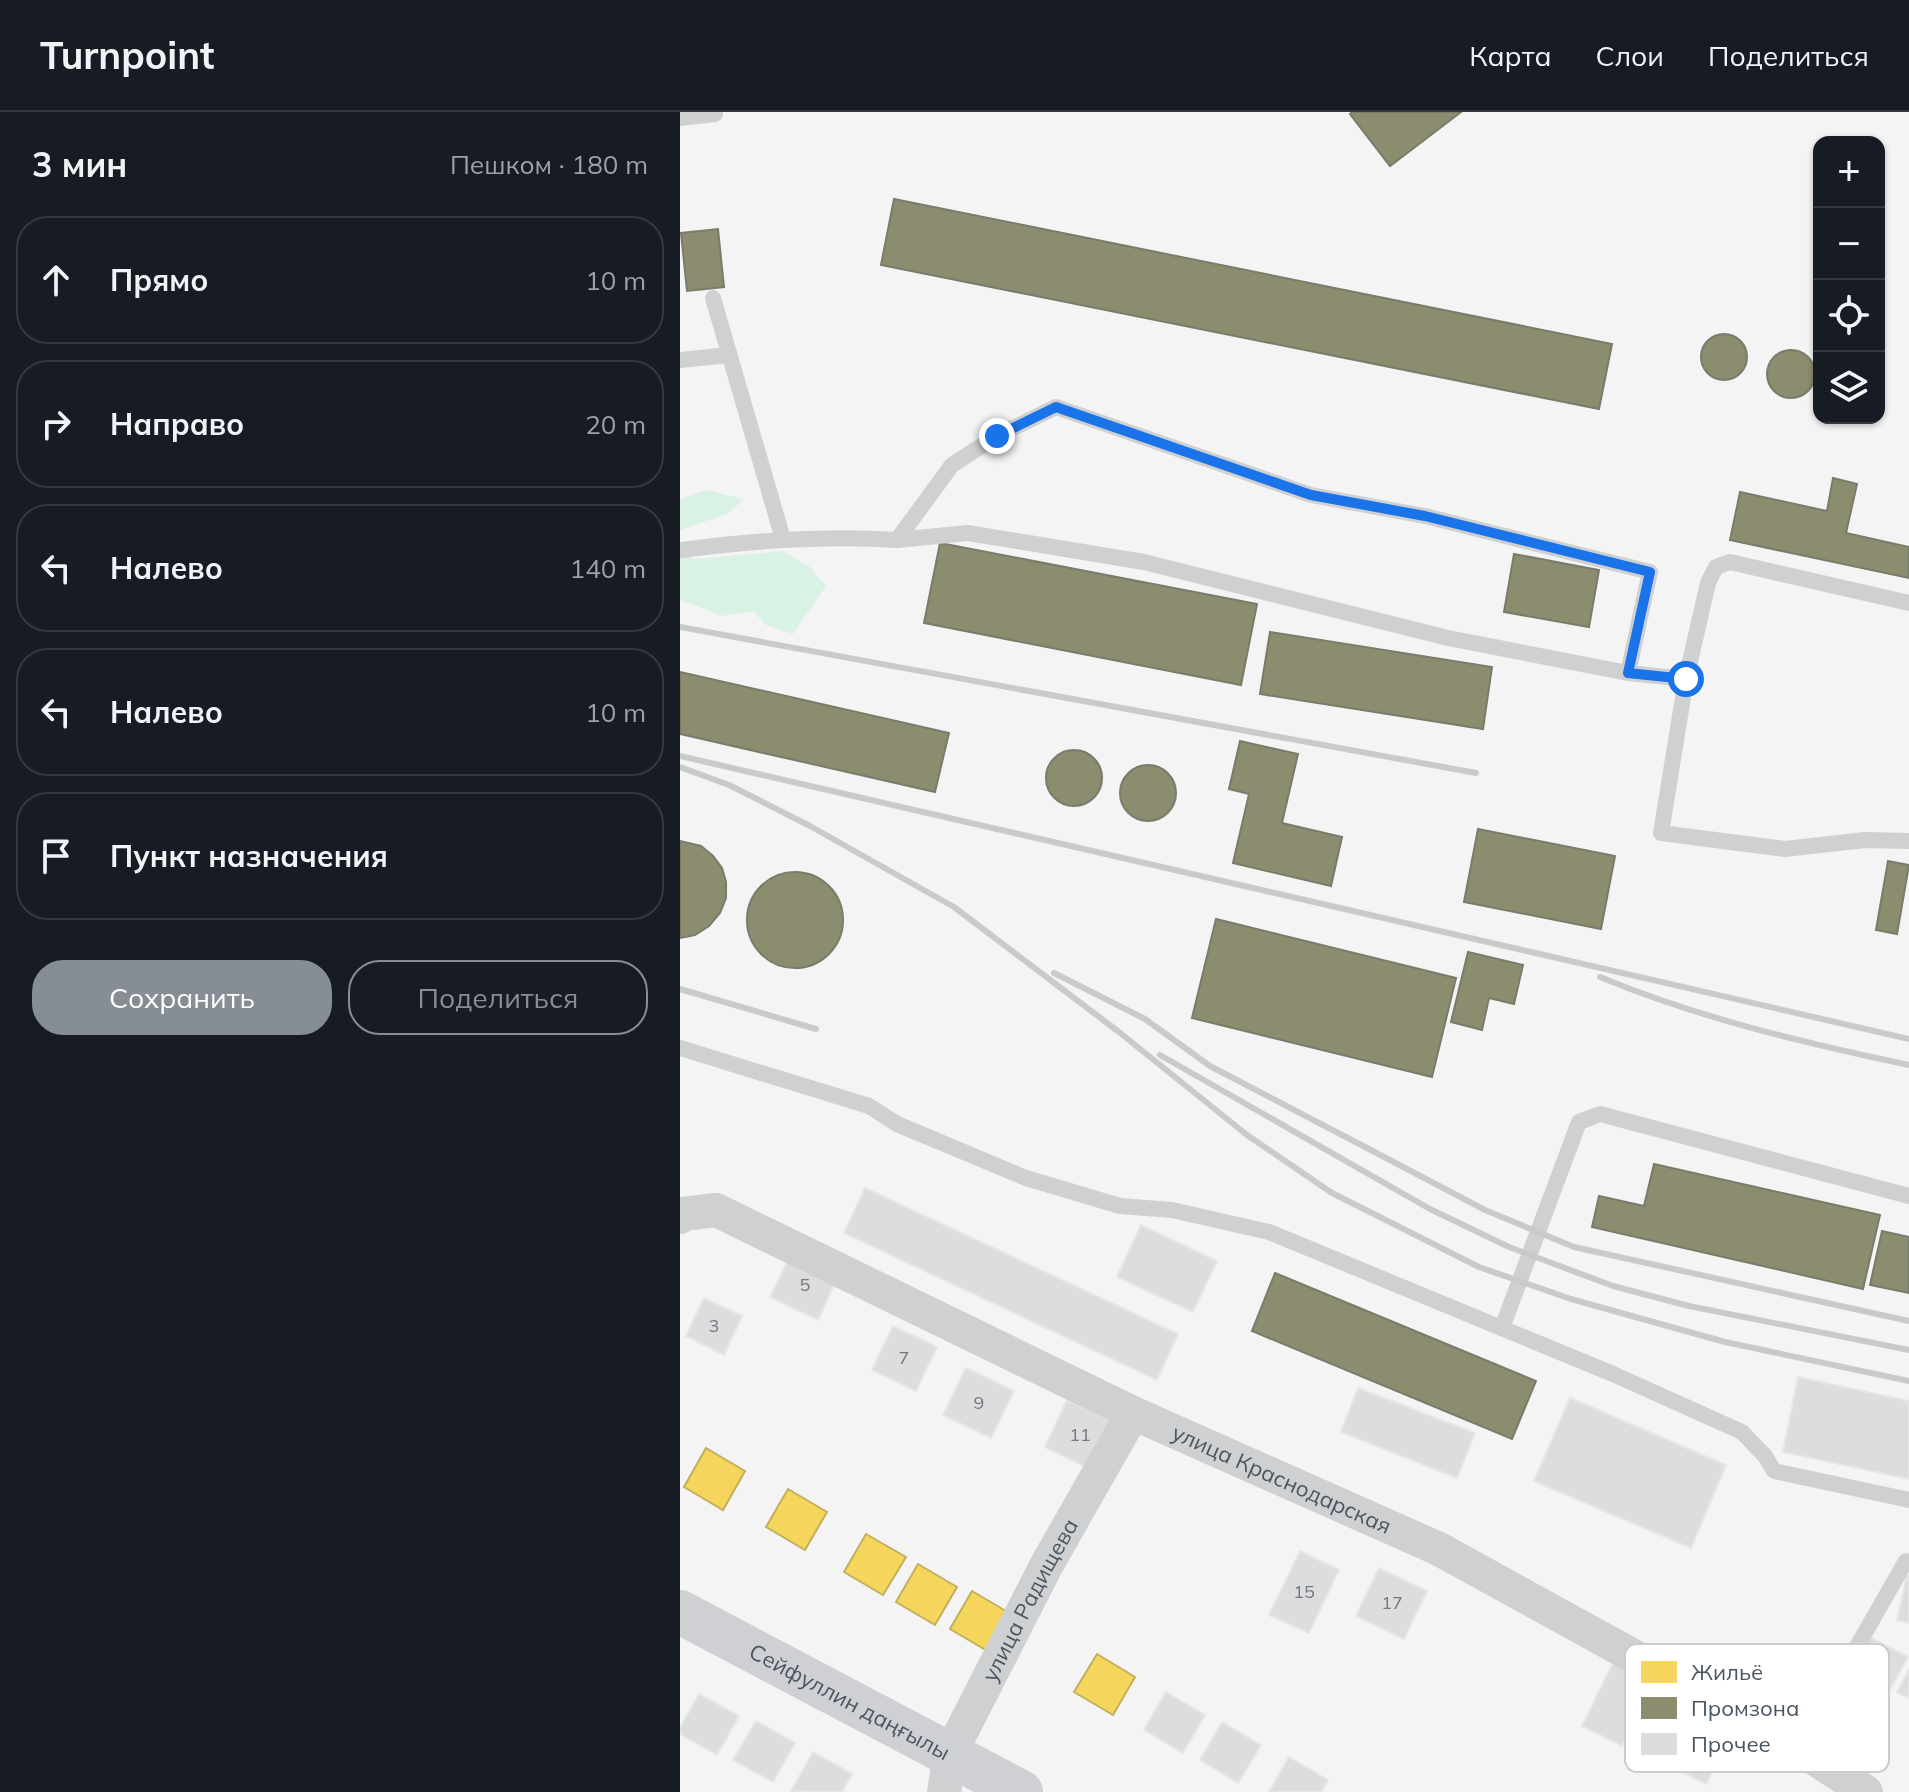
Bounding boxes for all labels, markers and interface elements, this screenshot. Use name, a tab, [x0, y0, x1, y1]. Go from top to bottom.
text: Turnpoint	[40, 31, 214, 79]
text: Карта	[1469, 38, 1552, 73]
text: Слои	[1596, 38, 1664, 73]
text: Поделиться	[1708, 38, 1869, 73]
map controls	[1813, 136, 1885, 424]
button: +	[1813, 136, 1885, 208]
text: 3 мин	[32, 143, 127, 186]
text: Пешком · 180 m	[450, 148, 648, 181]
button: −	[1813, 208, 1885, 280]
icon: ahead	[34, 258, 78, 302]
text: Прямо	[110, 261, 208, 299]
text: 10 m	[585, 264, 646, 297]
button: locate	[1813, 280, 1885, 352]
button: layers	[1813, 352, 1885, 424]
icon: right	[34, 402, 78, 446]
text: Направо	[110, 405, 244, 443]
text: 20 m	[585, 408, 646, 441]
route end	[979, 418, 1015, 454]
icon: left	[34, 546, 78, 590]
text: Налево	[110, 549, 223, 587]
text: 140 m	[570, 552, 646, 585]
route start	[1668, 661, 1704, 697]
icon: left	[34, 690, 78, 734]
text: Налево	[110, 693, 223, 731]
text: 10 m	[585, 696, 646, 729]
icon: arrive	[34, 834, 78, 878]
text: Пункт назначения	[110, 837, 388, 875]
button: Сохранить	[32, 960, 332, 1035]
button: Поделиться	[348, 960, 648, 1035]
house number: 5	[800, 1273, 811, 1296]
house number: 3	[709, 1314, 719, 1337]
house number: 7	[899, 1346, 909, 1369]
house number: 9	[974, 1391, 984, 1414]
street label: улица Краснодарская	[1168, 1418, 1396, 1540]
house number: 11	[1069, 1423, 1091, 1446]
street label: улица Радищева	[975, 1513, 1084, 1686]
house number: 15	[1293, 1580, 1315, 1603]
house number: 17	[1381, 1591, 1403, 1614]
street label: Сейфуллин даңғылы	[745, 1637, 955, 1766]
legend	[1625, 1644, 1889, 1772]
text: Жильё	[1691, 1658, 1763, 1686]
text: Промзона	[1691, 1694, 1799, 1722]
text: Прочее	[1691, 1730, 1771, 1758]

